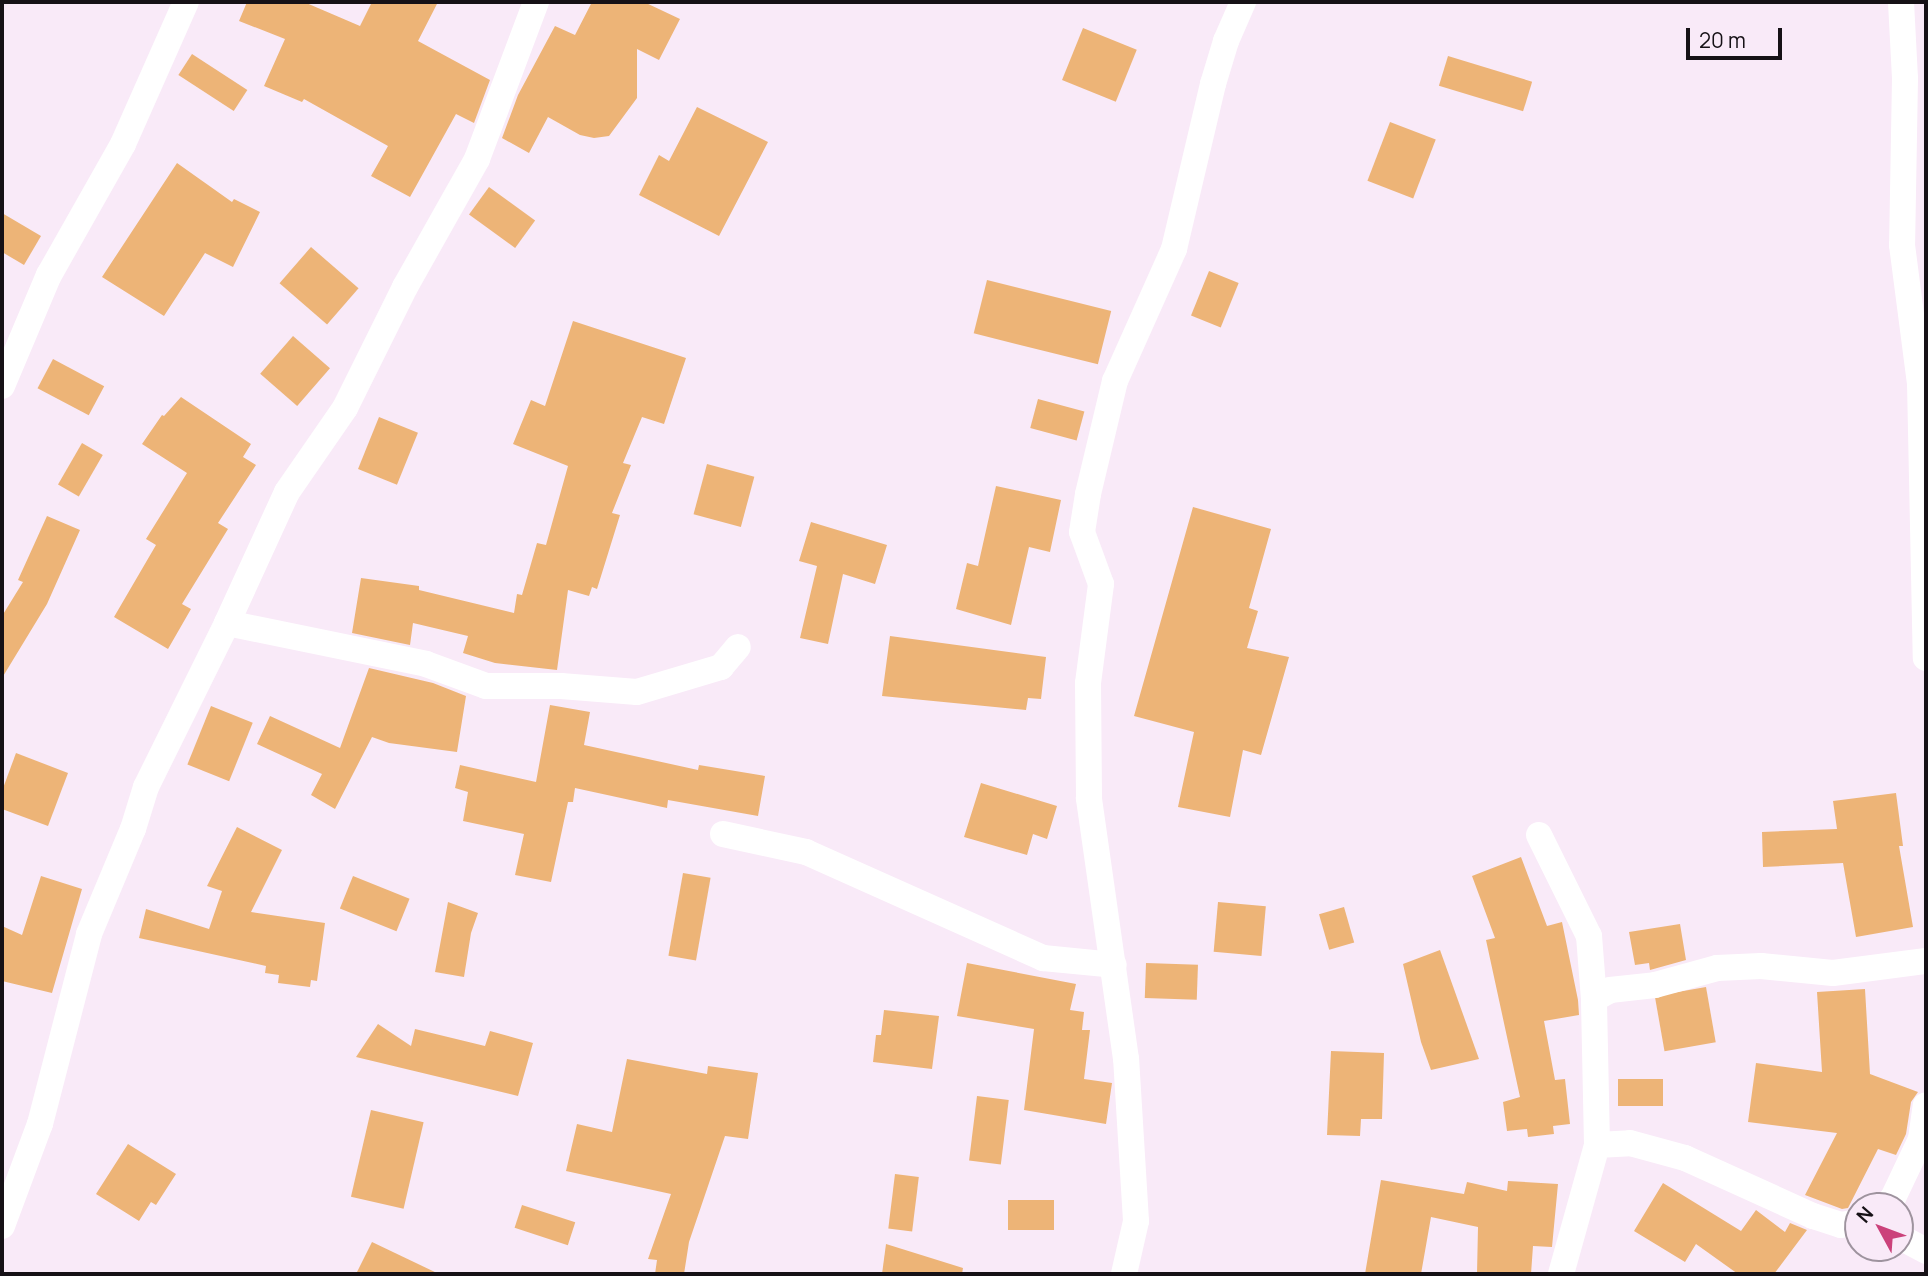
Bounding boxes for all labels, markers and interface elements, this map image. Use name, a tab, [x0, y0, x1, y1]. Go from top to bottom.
scale bar	[1690, 14, 1786, 58]
text: 20 m	[1699, 26, 1746, 54]
north arrow	[1844, 1192, 1914, 1262]
text: N	[1850, 1201, 1879, 1228]

